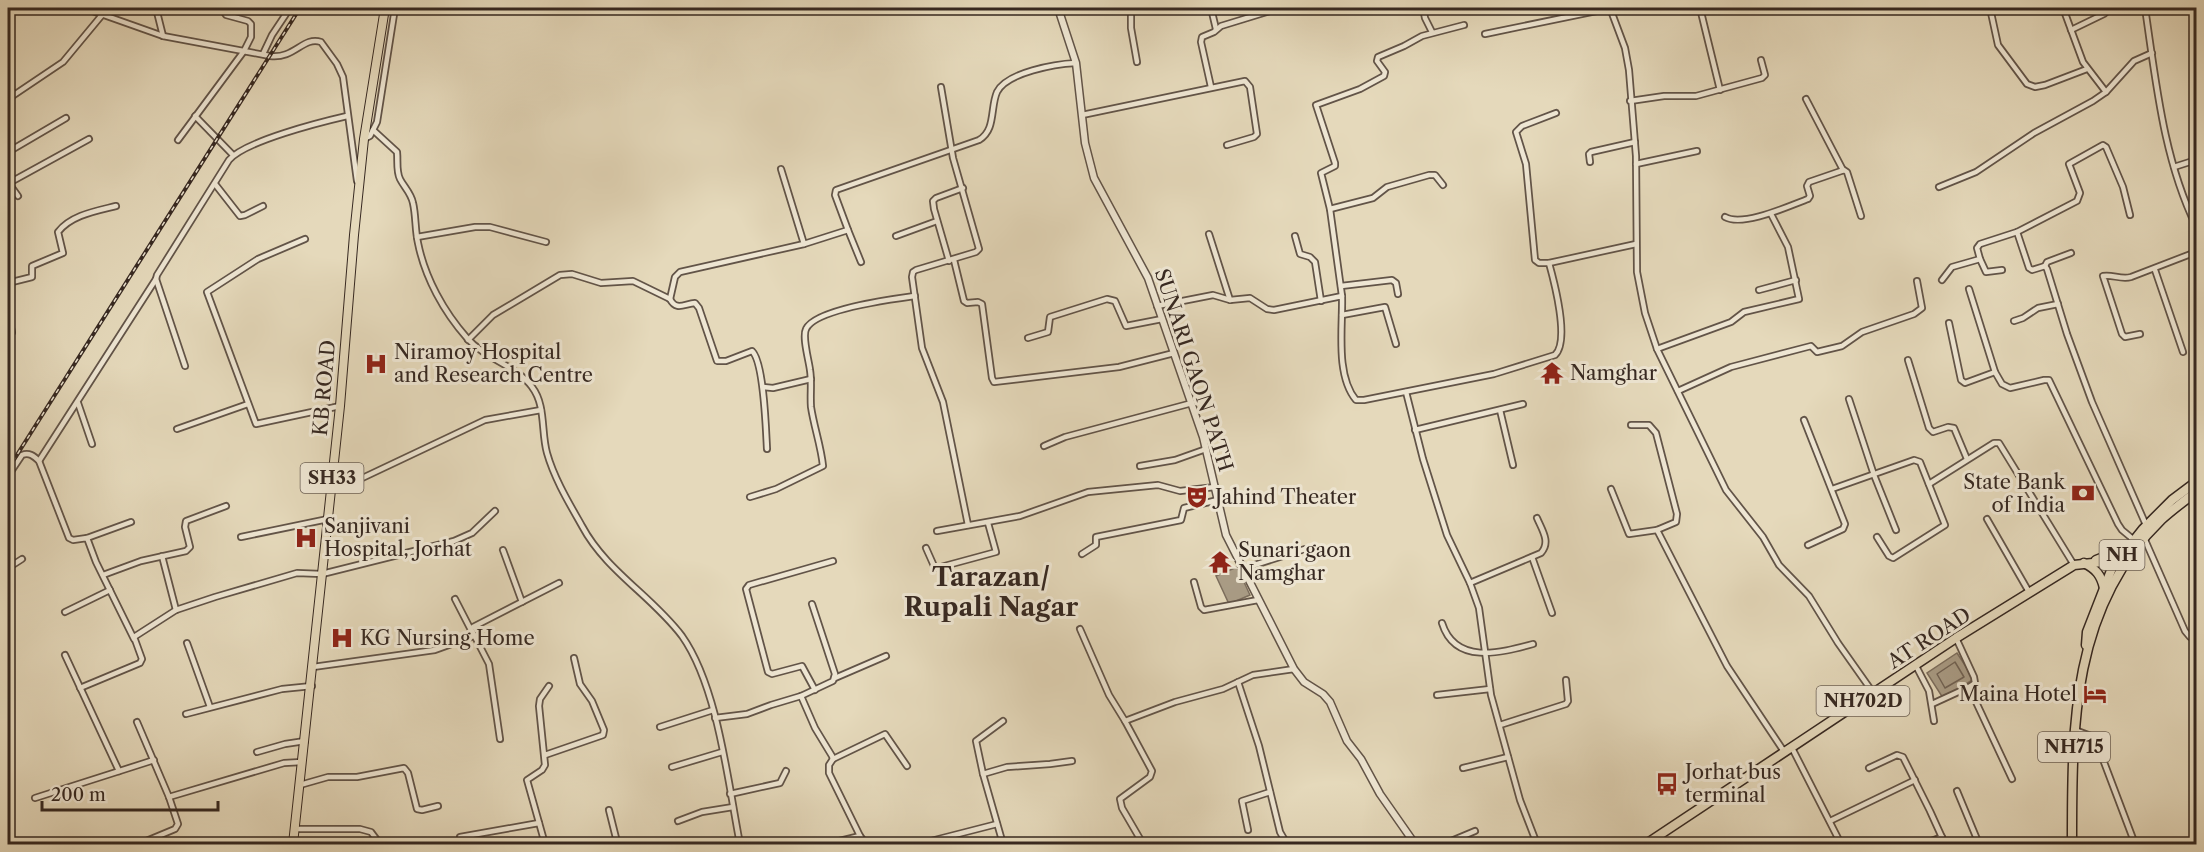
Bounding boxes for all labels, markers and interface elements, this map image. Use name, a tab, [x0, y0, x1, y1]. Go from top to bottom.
street label: SUNARI GAON PATH	[1150, 266, 1238, 474]
street label: KB ROAD	[308, 339, 340, 437]
place label: Niramoy Hospital and Research Centre	[394, 340, 593, 387]
hospital icon: Niramoy Hospital and Research Centre	[363, 351, 389, 377]
temple icon: Namghar	[1539, 360, 1565, 386]
place label: Namghar	[1570, 361, 1658, 385]
road number: SH33	[300, 463, 364, 493]
place label: State Bank of India	[1963, 470, 2066, 517]
bank icon: State Bank of India	[2070, 480, 2096, 506]
theatre icon: Jahind Theater	[1184, 484, 1210, 510]
place label: Jahind Theater	[1212, 485, 1357, 509]
place label: Sanjivani Hospital, Jorhat	[324, 514, 472, 561]
hospital icon: Sanjivani Hospital, Jorhat	[293, 525, 319, 551]
place label: Sunari gaon Namghar	[1238, 538, 1351, 585]
road number: NH	[2100, 540, 2144, 570]
temple icon: Sunari gaon Namghar	[1207, 549, 1233, 575]
district label: Tarazan/ Rupali Nagar	[904, 561, 1078, 623]
street label: AT ROAD	[1882, 602, 1975, 674]
hospital icon: KG Nursing Home	[329, 625, 355, 651]
place label: KG Nursing Home	[360, 626, 535, 650]
hotel icon: Maina Hotel	[2082, 681, 2108, 707]
place label: Maina Hotel	[1959, 682, 2077, 706]
road number: NH702D	[1816, 686, 1910, 716]
road number: NH715	[2038, 732, 2110, 762]
place label: Jorhat bus terminal	[1682, 760, 1781, 807]
bus stop icon: Jorhat bus terminal	[1654, 771, 1680, 797]
scale bar	[42, 774, 218, 812]
text: 200 m	[51, 784, 106, 806]

